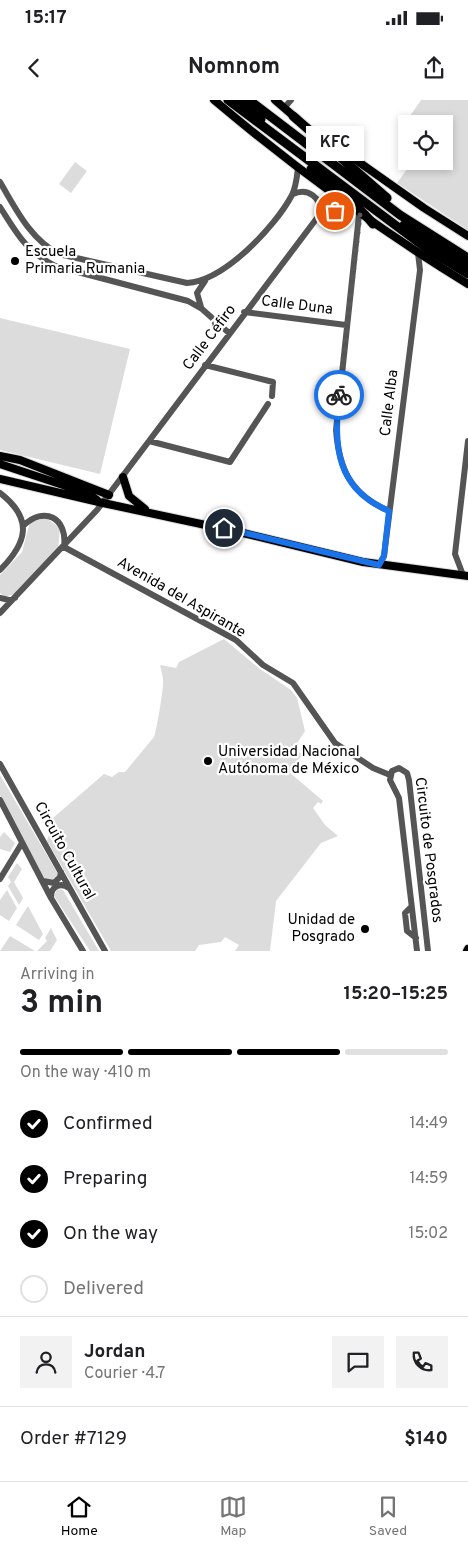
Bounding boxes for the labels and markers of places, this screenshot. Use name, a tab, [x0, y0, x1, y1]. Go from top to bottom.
callout: KFC	[306, 126, 364, 161]
pin	[314, 190, 356, 232]
place label: Escuela Primaria Rumania	[25, 243, 145, 279]
marker: Escuela Primaria Rumania	[9, 255, 21, 267]
pin	[203, 507, 245, 549]
place label: Universidad Nacional Autónoma de México	[218, 743, 360, 779]
marker: Universidad Nacional Autónoma de México	[202, 755, 214, 767]
place label: Unidad de Posgrado	[287, 911, 355, 947]
marker: Unidad de Posgrado	[359, 923, 371, 935]

